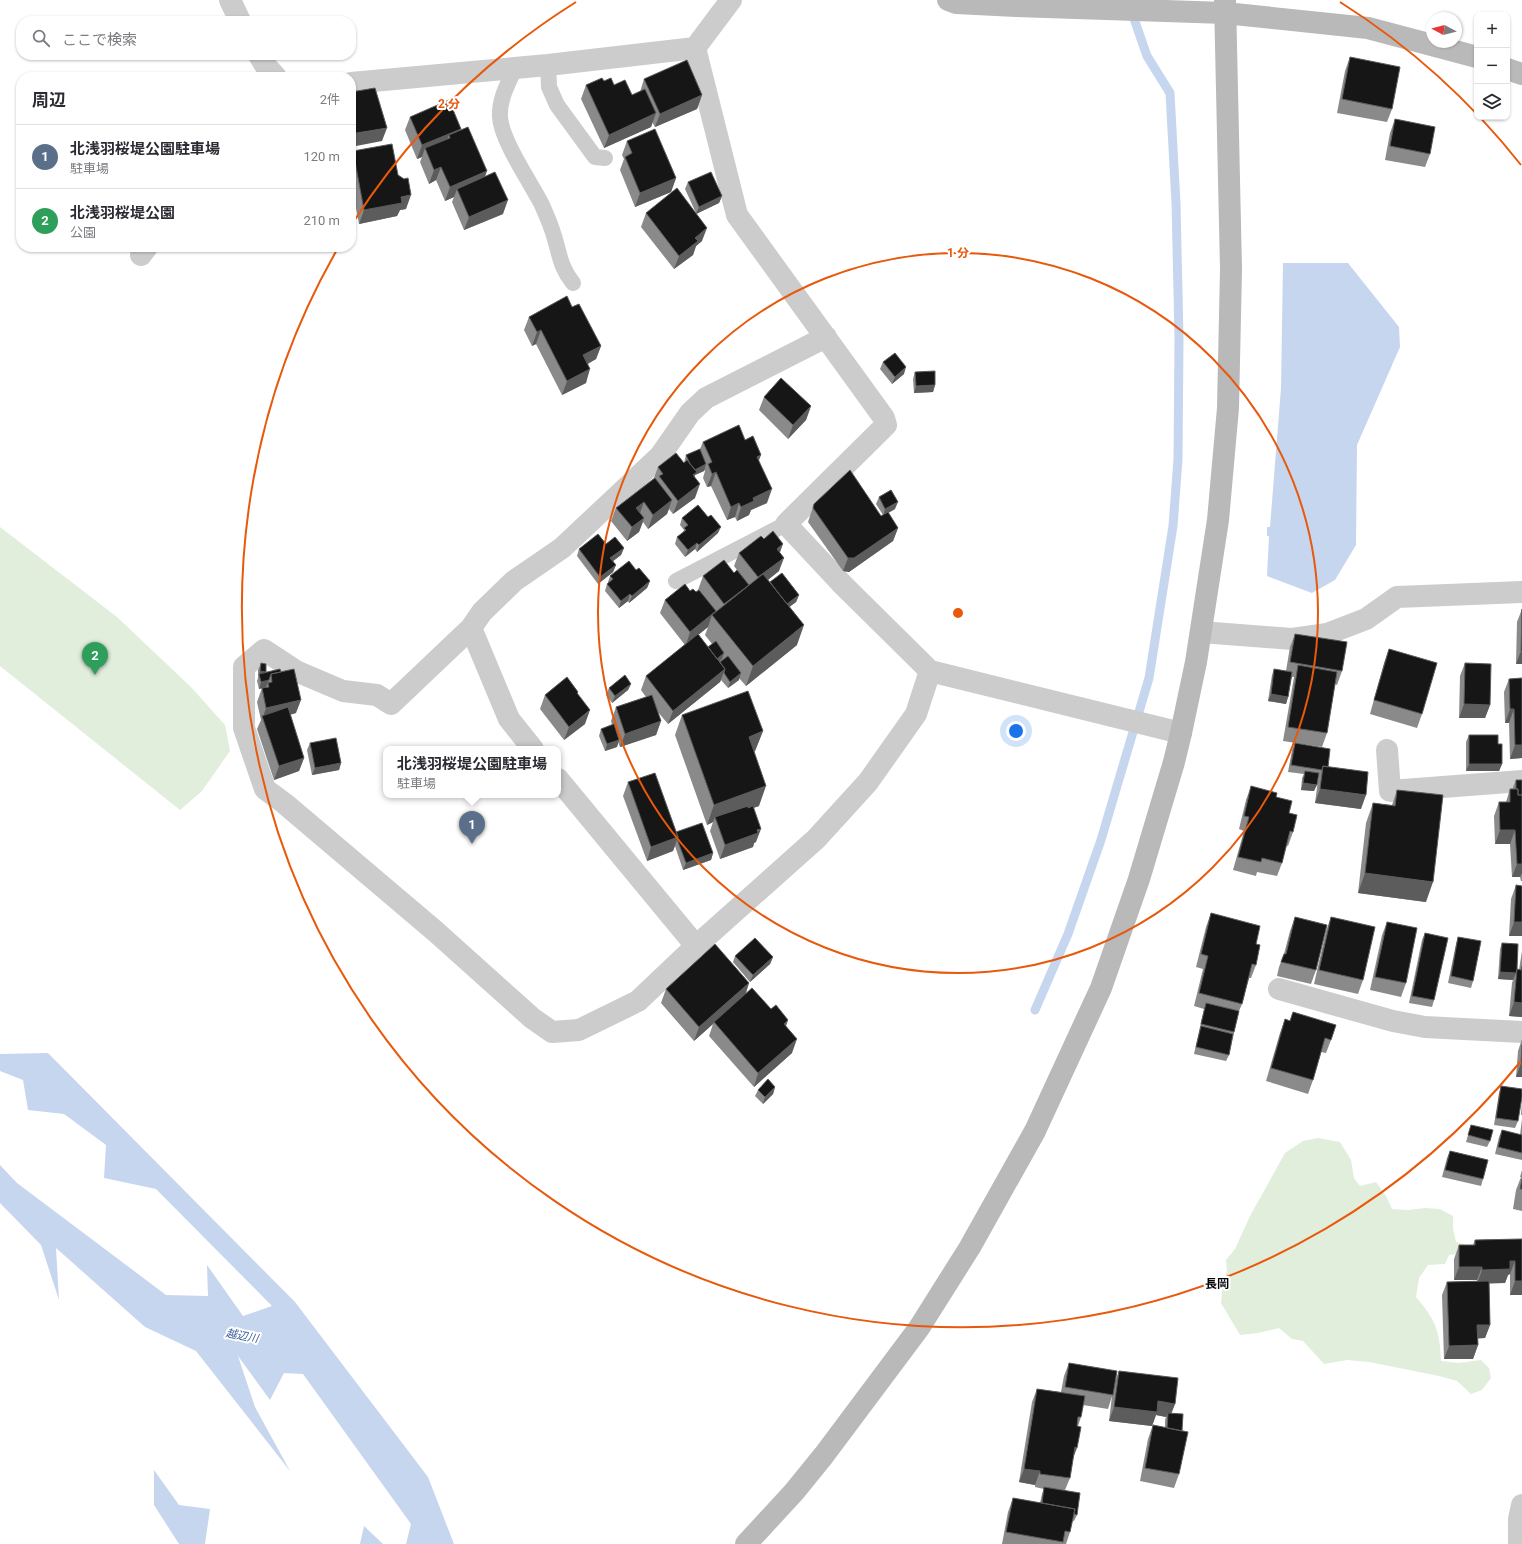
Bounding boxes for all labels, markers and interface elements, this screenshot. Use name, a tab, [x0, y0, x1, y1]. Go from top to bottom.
north arrow	[1426, 12, 1462, 48]
map controls	[1474, 12, 1510, 120]
button: +	[1474, 12, 1510, 48]
search box	[16, 16, 356, 60]
icon: search	[30, 27, 52, 49]
text: ここで検索	[62, 31, 137, 49]
button: −	[1474, 48, 1510, 84]
button: layers	[1474, 84, 1510, 120]
text: 周辺	[32, 90, 66, 110]
text: 2件	[320, 92, 340, 107]
text: 2 分	[438, 97, 460, 111]
text: 北浅羽桜堤公園駐車場	[70, 140, 220, 158]
text: 1	[41, 149, 49, 164]
text: 120 m	[303, 149, 340, 164]
text: 駐車場	[70, 161, 109, 176]
text: 北浅羽桜堤公園	[70, 204, 175, 222]
text: 2	[41, 213, 49, 228]
text: 210 m	[303, 213, 340, 228]
text: 公園	[70, 225, 96, 240]
text: 1 分	[947, 246, 969, 260]
centre of rings	[951, 606, 965, 620]
pin: 2	[82, 642, 108, 675]
your location	[1006, 721, 1026, 741]
popup	[383, 746, 561, 798]
text: 北浅羽桜堤公園駐車場	[397, 755, 547, 773]
text: 駐車場	[397, 776, 436, 791]
pin: 1	[459, 811, 485, 844]
district label: 長岡	[1205, 1277, 1229, 1291]
water label: 越辺川	[225, 1327, 260, 1345]

